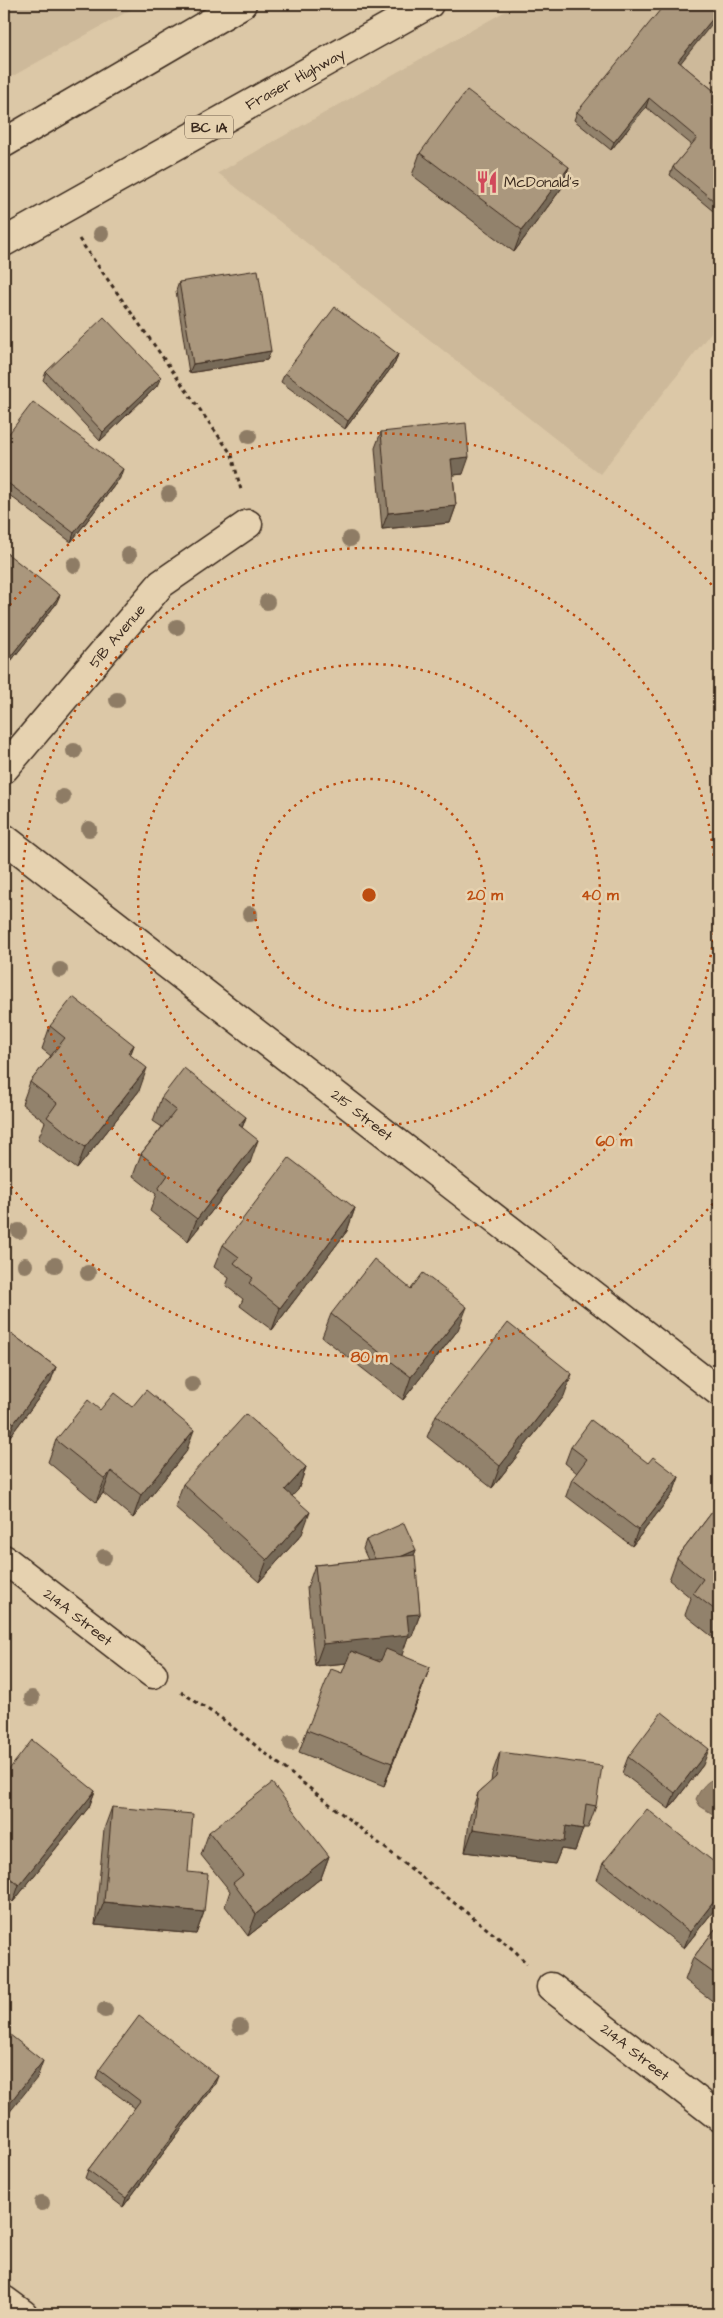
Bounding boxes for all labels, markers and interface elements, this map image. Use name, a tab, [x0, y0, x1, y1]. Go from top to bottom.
street label: Fraser Highway	[242, 43, 349, 116]
road number: BC 1A	[185, 115, 233, 138]
restaurant icon: McDonald's	[474, 169, 500, 195]
place label: McDonald's	[504, 172, 580, 193]
street label: 51B Avenue	[84, 600, 150, 673]
text: 20 m	[466, 885, 503, 906]
text: 40 m	[581, 885, 619, 906]
centre of rings	[360, 886, 378, 904]
street label: 215 Street	[326, 1085, 397, 1146]
text: 60 m	[596, 1131, 633, 1152]
text: 80 m	[351, 1347, 388, 1368]
street label: 214A Street	[39, 1584, 117, 1651]
street label: 214A Street	[596, 2019, 674, 2086]

